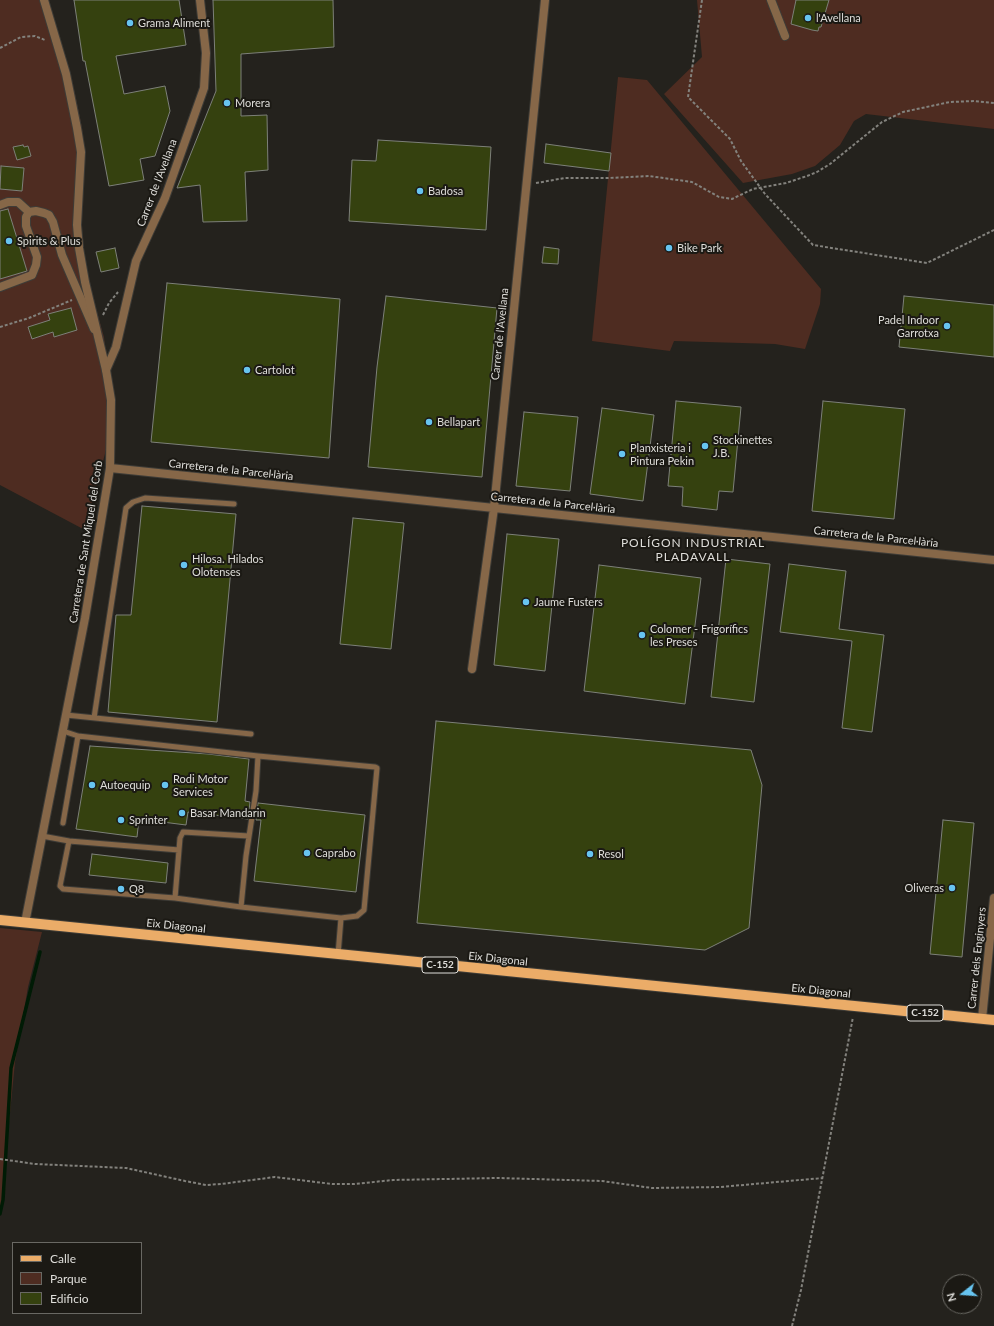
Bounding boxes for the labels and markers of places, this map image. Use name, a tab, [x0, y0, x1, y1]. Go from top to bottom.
place label: l'Avellana	[816, 11, 861, 25]
marker: l'Avellana	[803, 13, 813, 23]
place label: Grama Aliment	[138, 16, 210, 30]
marker: Grama Aliment	[125, 18, 135, 28]
place label: Morera	[235, 96, 270, 110]
marker: Morera	[222, 98, 232, 108]
place label: Badosa	[428, 184, 463, 198]
marker: Badosa	[415, 186, 425, 196]
place label: Spirits & Plus	[17, 234, 81, 248]
marker: Spirits & Plus	[4, 236, 14, 246]
place label: Bike Park	[677, 241, 722, 255]
marker: Bike Park	[664, 243, 674, 253]
place label: Padel Indoor Garrotxa	[878, 313, 939, 339]
marker: Padel Indoor Garrotxa	[942, 321, 952, 331]
place label: Cartolot	[255, 363, 295, 377]
marker: Cartolot	[242, 365, 252, 375]
place label: Bellapart	[437, 415, 480, 429]
marker: Bellapart	[424, 417, 434, 427]
place label: Stockinettes J.B.	[713, 433, 772, 459]
place label: Planxisteria i Pintura Pekin	[630, 441, 694, 467]
marker: Stockinettes J.B.	[700, 441, 710, 451]
marker: Planxisteria i Pintura Pekin	[617, 449, 627, 459]
place label: Hilosa. Hilados Olotenses	[192, 552, 264, 578]
marker: Hilosa. Hilados Olotenses	[179, 560, 189, 570]
place label: Jaume Fusters	[534, 595, 603, 609]
marker: Jaume Fusters	[521, 597, 531, 607]
place label: Colomer - Frigorífics les Preses	[650, 622, 748, 648]
marker: Colomer - Frigorífics les Preses	[637, 630, 647, 640]
place label: Rodi Motor Services	[173, 772, 228, 798]
place label: Autoequip	[100, 778, 151, 792]
marker: Autoequip	[87, 780, 97, 790]
marker: Rodi Motor Services	[160, 780, 170, 790]
place label: Basar Mandarin	[190, 806, 266, 820]
marker: Basar Mandarin	[177, 808, 187, 818]
place label: Sprinter	[129, 813, 167, 827]
marker: Sprinter	[116, 815, 126, 825]
place label: Caprabo	[315, 846, 356, 860]
place label: Resol	[598, 847, 624, 861]
marker: Caprabo	[302, 848, 312, 858]
marker: Resol	[585, 849, 595, 859]
place label: Oliveras	[905, 881, 944, 895]
place label: Q8	[129, 882, 144, 896]
marker: Oliveras	[947, 883, 957, 893]
marker: Q8	[116, 884, 126, 894]

